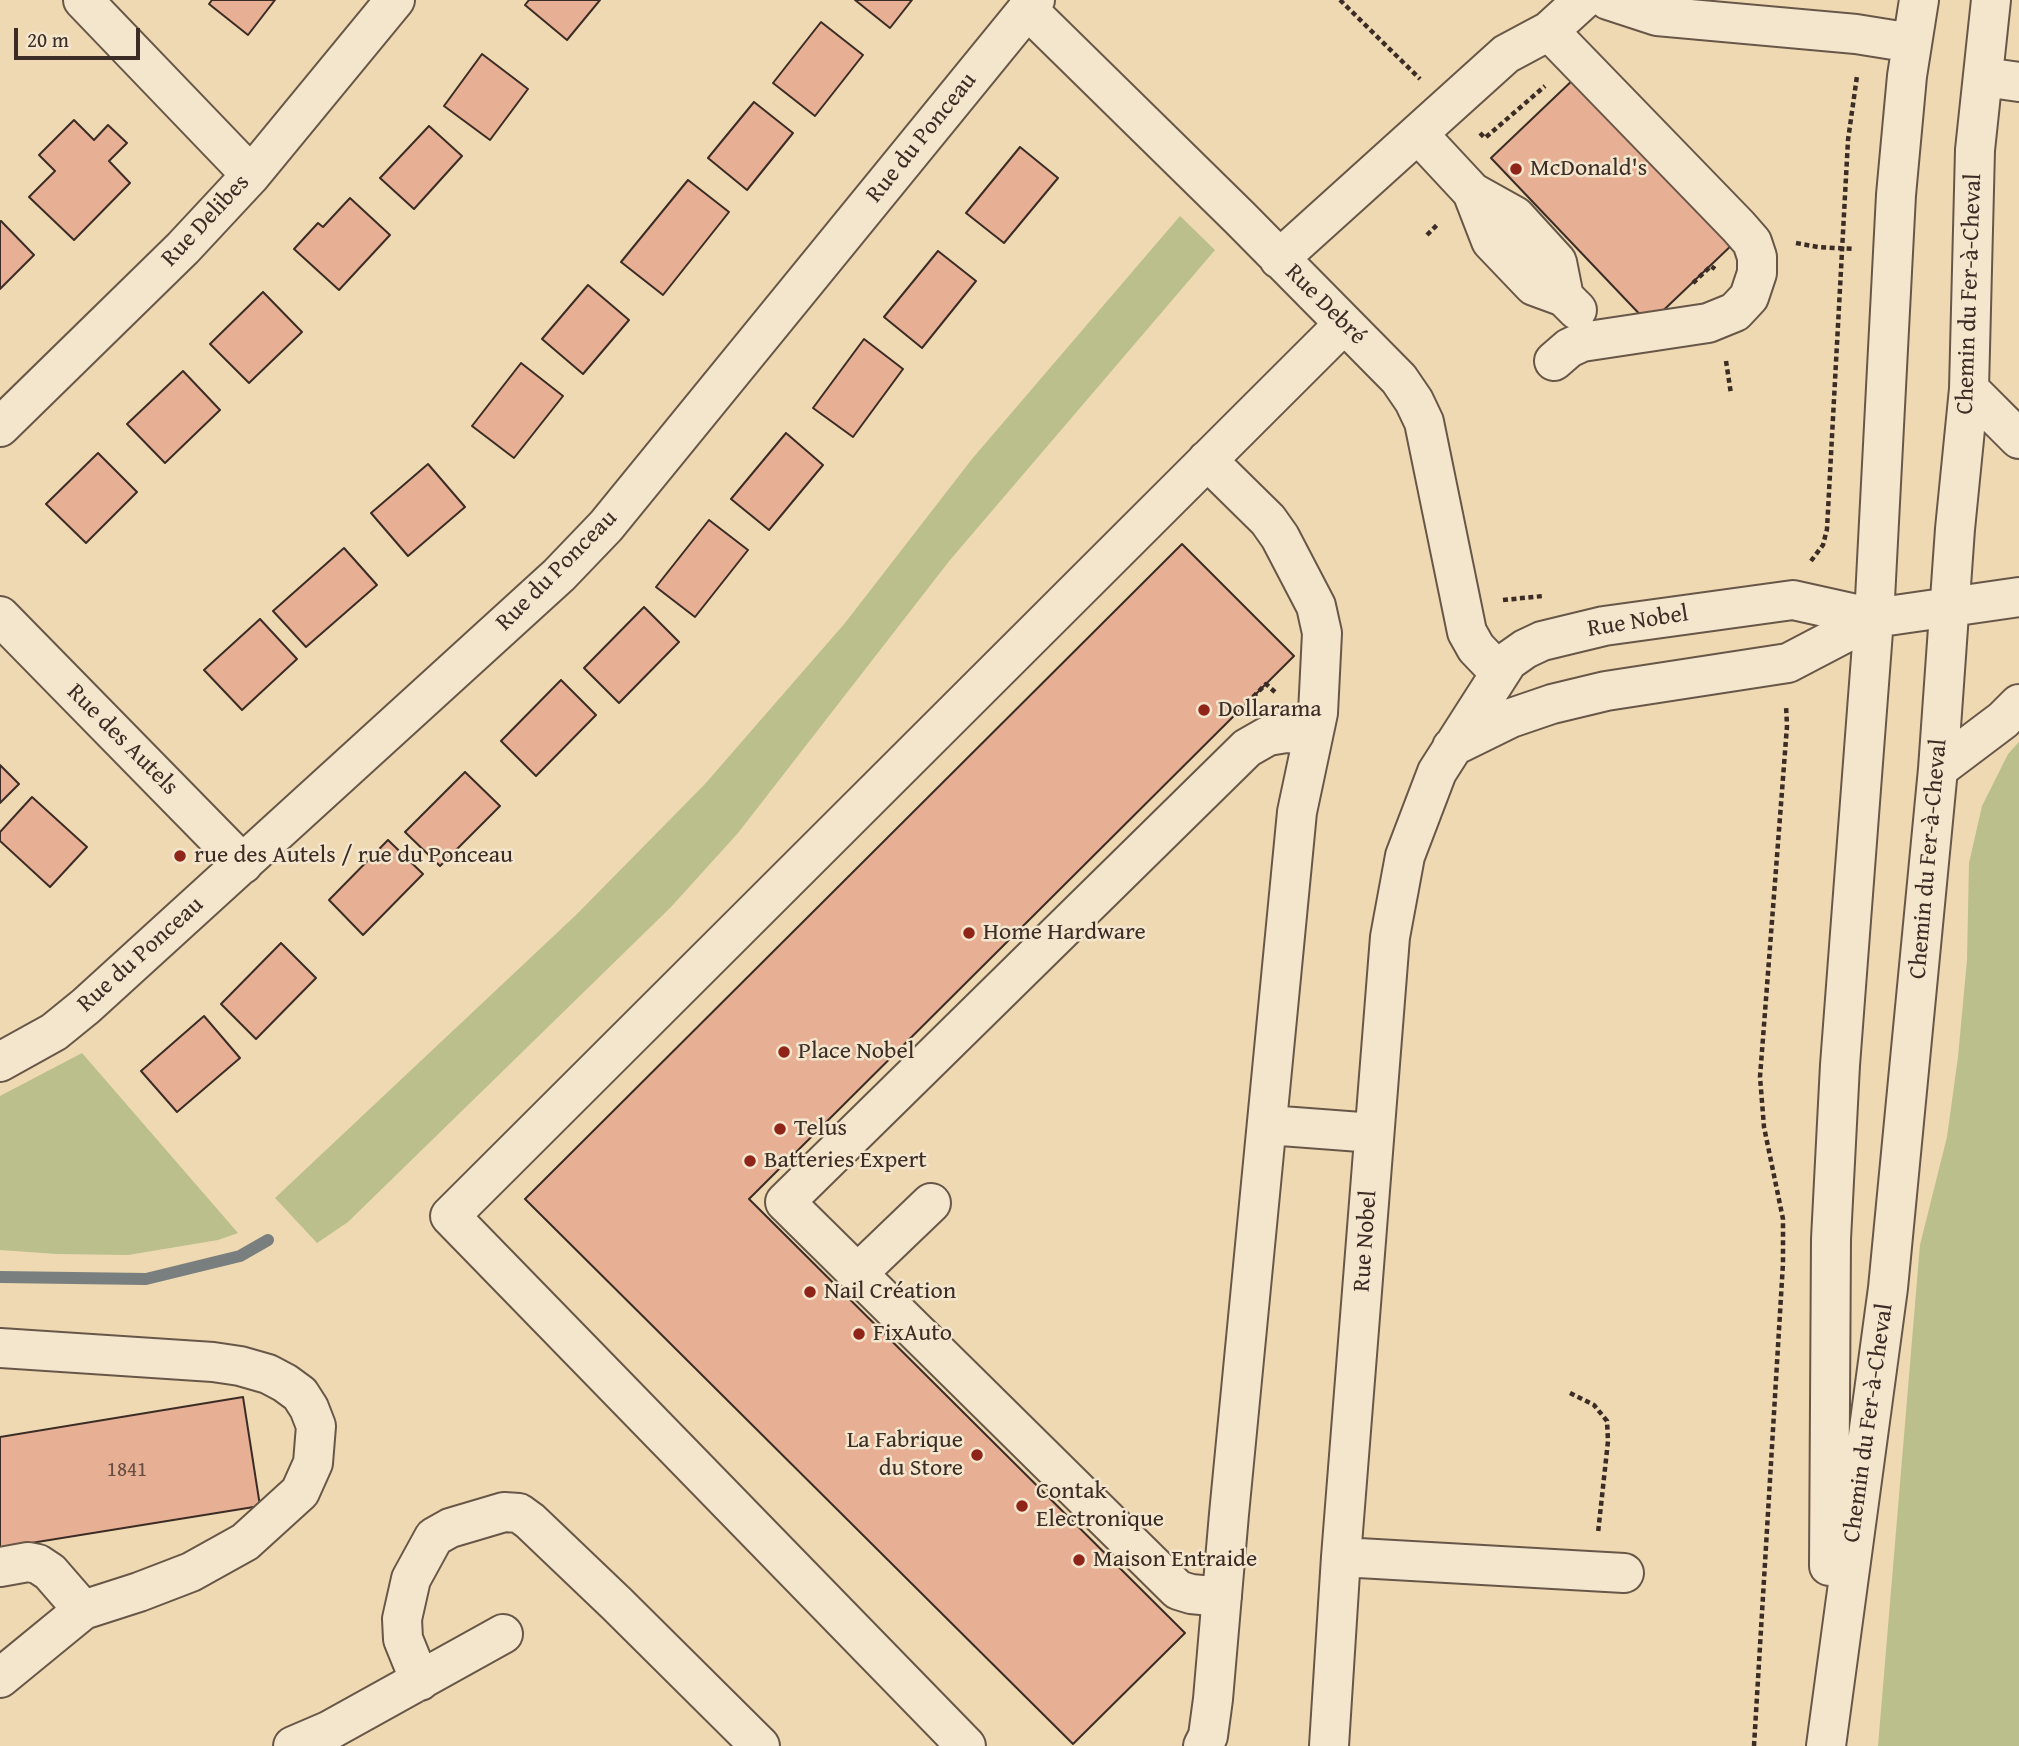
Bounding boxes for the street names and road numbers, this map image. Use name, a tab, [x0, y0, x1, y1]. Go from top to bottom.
street label: Rue du Ponceau	[861, 67, 983, 209]
street label: Rue Delibes	[156, 169, 256, 273]
street label: Chemin du Fer-à-Cheval	[1951, 173, 1989, 415]
street label: Rue Debré	[1278, 258, 1372, 352]
street label: Rue du Ponceau	[491, 505, 623, 637]
street label: Rue Nobel	[1586, 600, 1690, 644]
street label: Rue des Autels	[60, 678, 184, 802]
street label: Chemin du Fer-à-Cheval	[1904, 738, 1954, 980]
street label: Rue du Ponceau	[72, 891, 210, 1019]
street label: Rue Nobel	[1348, 1189, 1384, 1293]
street label: Chemin du Fer-à-Cheval	[1838, 1302, 1900, 1544]

